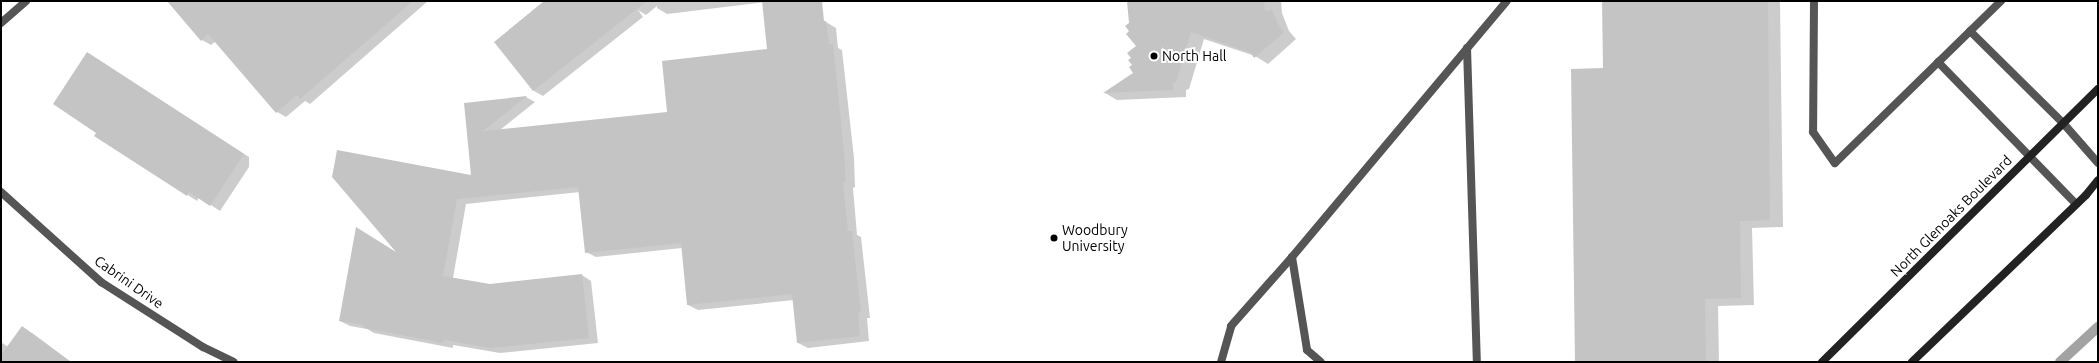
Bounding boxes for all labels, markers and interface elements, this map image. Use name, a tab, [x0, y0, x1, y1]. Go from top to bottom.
place label: North Hall	[1162, 48, 1226, 64]
marker: North Hall	[1149, 51, 1159, 61]
street label: North Glenoaks Boulevard	[1887, 152, 2015, 280]
place label: Woodbury University	[1062, 222, 1128, 254]
marker: Woodbury University	[1049, 233, 1059, 243]
street label: Cabrini Drive	[91, 252, 167, 312]

